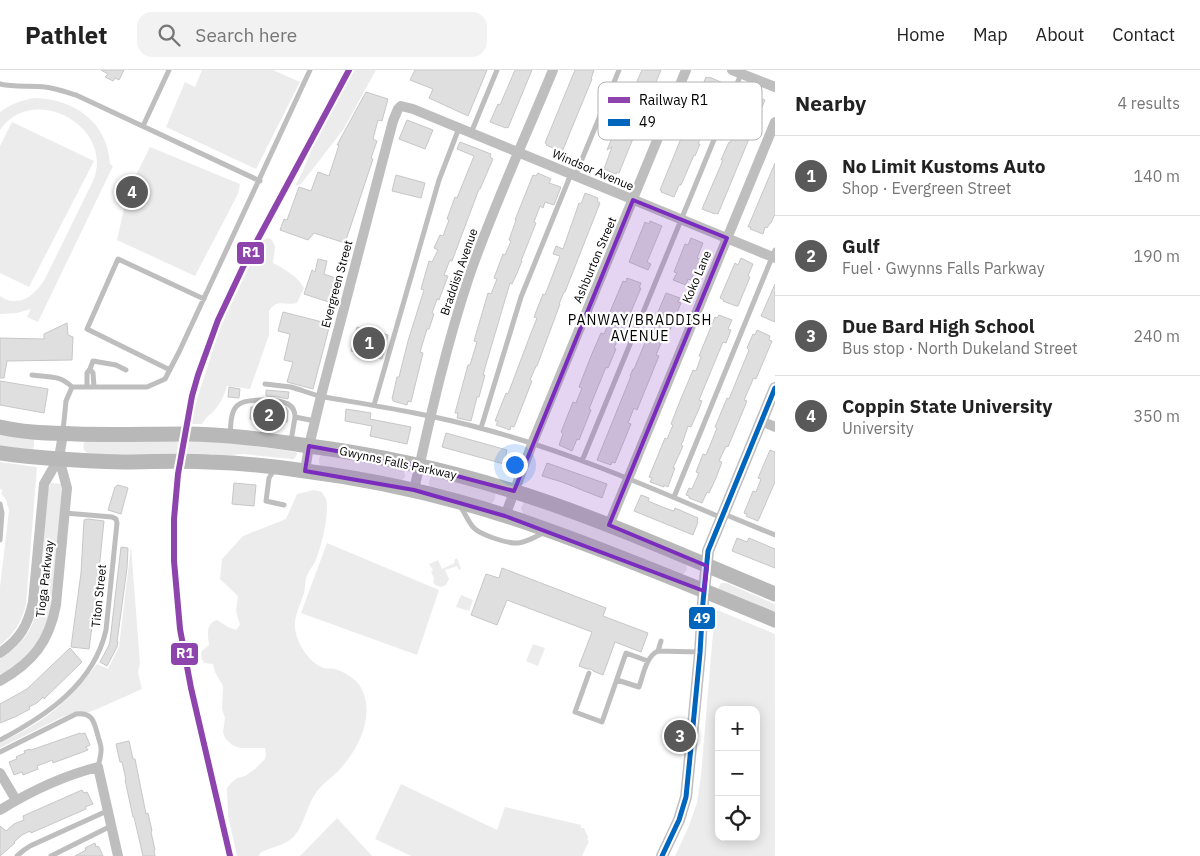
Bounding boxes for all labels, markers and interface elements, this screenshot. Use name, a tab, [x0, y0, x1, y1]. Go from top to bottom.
search box	[137, 12, 487, 57]
text: Pathlet	[25, 19, 107, 51]
icon: search	[155, 21, 183, 49]
text: Search here	[195, 23, 297, 47]
text: Home	[897, 23, 945, 46]
text: Map	[973, 23, 1008, 46]
text: About	[1036, 23, 1084, 46]
text: Contact	[1112, 23, 1175, 46]
legend	[598, 82, 762, 140]
text: Nearby	[795, 89, 866, 117]
text: Railway R1	[639, 91, 708, 109]
text: 4 results	[1117, 93, 1180, 113]
text: 49	[639, 113, 656, 131]
street label: Windsor Avenue	[550, 146, 637, 194]
text: No Limit Kustoms Auto	[842, 154, 1045, 178]
text: 1	[806, 166, 816, 186]
text: 140 m	[1133, 166, 1180, 186]
pin: 4	[116, 173, 148, 211]
text: Shop · Evergreen Street	[842, 178, 1011, 198]
street label: Ashburton Street	[570, 215, 619, 305]
street label: Braddish Avenue	[437, 226, 481, 317]
text: Gulf	[842, 234, 880, 258]
street label: Evergreen Street	[318, 238, 355, 329]
line badge: R1	[236, 241, 265, 265]
text: R1	[242, 243, 261, 261]
text: 2	[806, 246, 816, 266]
text: 190 m	[1133, 246, 1180, 266]
street label: Koko Lane	[679, 248, 714, 305]
text: Fuel · Gwynns Falls Parkway	[842, 258, 1045, 278]
district label: PANWAY/BRADDISH AVENUE	[568, 311, 712, 345]
text: Due Bard High School	[842, 314, 1035, 338]
pin: 1	[353, 324, 385, 362]
text: 3	[806, 326, 816, 346]
text: 240 m	[1133, 326, 1180, 346]
text: Bus stop · North Dukeland Street	[842, 338, 1078, 358]
text: Coppin State University	[842, 394, 1052, 418]
pin: 2	[253, 396, 285, 434]
text: 4	[806, 406, 816, 426]
text: 350 m	[1133, 406, 1180, 426]
text: University	[842, 418, 914, 438]
street label: Gwynns Falls Parkway	[338, 443, 458, 482]
your location	[502, 452, 528, 478]
street label: Tioga Parkway	[32, 539, 57, 618]
street label: Titon Street	[88, 564, 109, 628]
line badge: 49	[688, 606, 716, 630]
text: 49	[694, 609, 710, 627]
line badge: R1	[170, 642, 199, 666]
text: R1	[176, 644, 195, 662]
map controls	[715, 706, 760, 841]
button: +	[715, 706, 760, 751]
pin: 3	[664, 717, 696, 755]
button: −	[715, 751, 760, 796]
button: locate	[715, 796, 760, 841]

